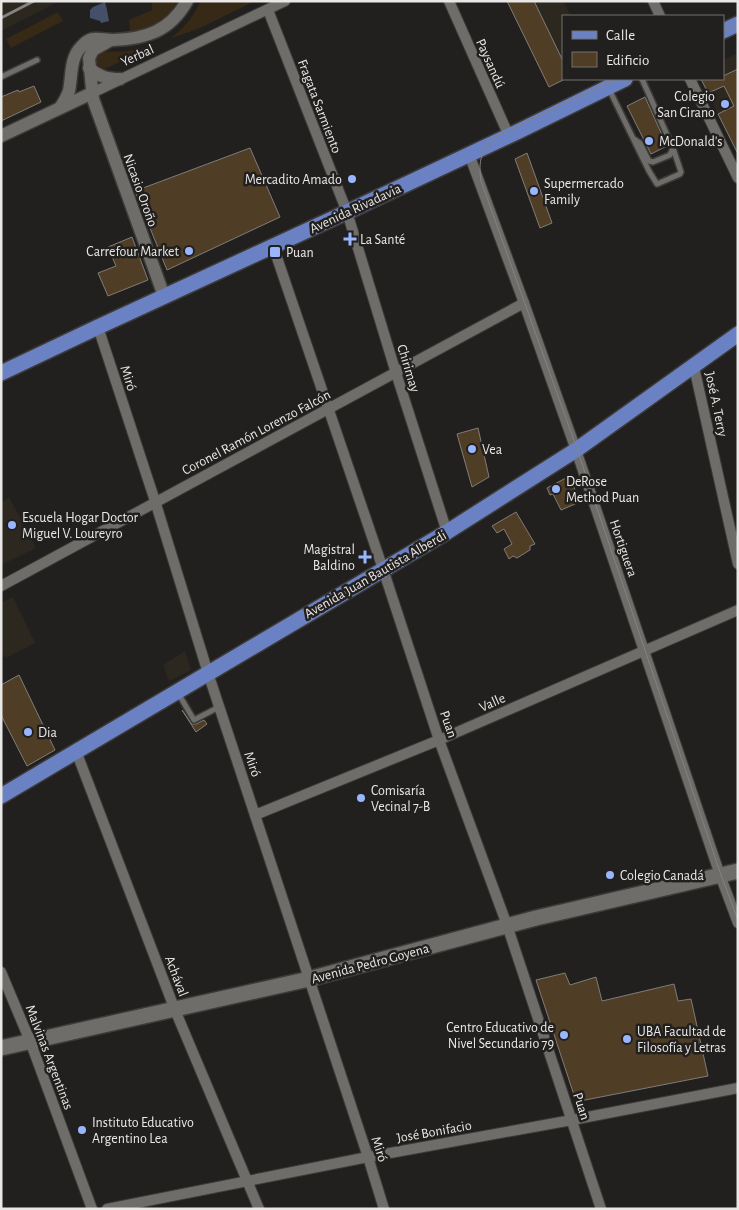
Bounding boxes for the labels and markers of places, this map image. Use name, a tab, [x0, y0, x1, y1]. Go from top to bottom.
place label: Colegio San Cirano	[657, 90, 715, 120]
marker: Colegio San Cirano	[719, 98, 731, 110]
marker: McDonald's	[643, 135, 655, 147]
place label: McDonald's	[659, 135, 722, 149]
place label: Mercadito Amado	[245, 173, 342, 187]
marker: Mercadito Amado	[346, 173, 358, 185]
place label: Supermercado Family	[544, 177, 624, 207]
marker: Supermercado Family	[528, 185, 540, 197]
marker: La Santé	[344, 233, 356, 245]
place label: La Santé	[360, 233, 405, 247]
place label: Carrefour Market	[86, 245, 180, 259]
marker: Carrefour Market	[183, 245, 195, 257]
marker: Puan	[268, 245, 282, 259]
place label: Puan	[286, 246, 314, 260]
marker: Vea	[466, 443, 478, 455]
place label: Vea	[482, 443, 503, 457]
place label: DeRose Method Puan	[566, 475, 639, 505]
marker: DeRose Method Puan	[550, 483, 562, 495]
place label: Escuela Hogar Doctor Miguel V. Loureyro	[22, 511, 138, 541]
marker: Escuela Hogar Doctor Miguel V. Loureyro	[6, 519, 18, 531]
place label: Magistral Baldino	[303, 543, 355, 573]
marker: Magistral Baldino	[359, 551, 371, 563]
marker: Dia	[22, 726, 34, 738]
place label: Dia	[38, 726, 57, 740]
place label: Comisaría Vecinal 7-B	[371, 784, 430, 814]
marker: Comisaría Vecinal 7-B	[355, 792, 367, 804]
marker: Colegio Canadá	[604, 869, 616, 881]
place label: Colegio Canadá	[620, 869, 705, 883]
place label: Centro Educativo de Nivel Secundario 79	[446, 1021, 554, 1051]
place label: UBA Facultad de Filosofía y Letras	[637, 1025, 726, 1055]
marker: Centro Educativo de Nivel Secundario 79	[558, 1029, 570, 1041]
marker: UBA Facultad de Filosofía y Letras	[621, 1033, 633, 1045]
place label: Instituto Educativo Argentino Lea	[92, 1116, 194, 1146]
marker: Instituto Educativo Argentino Lea	[76, 1124, 88, 1136]

